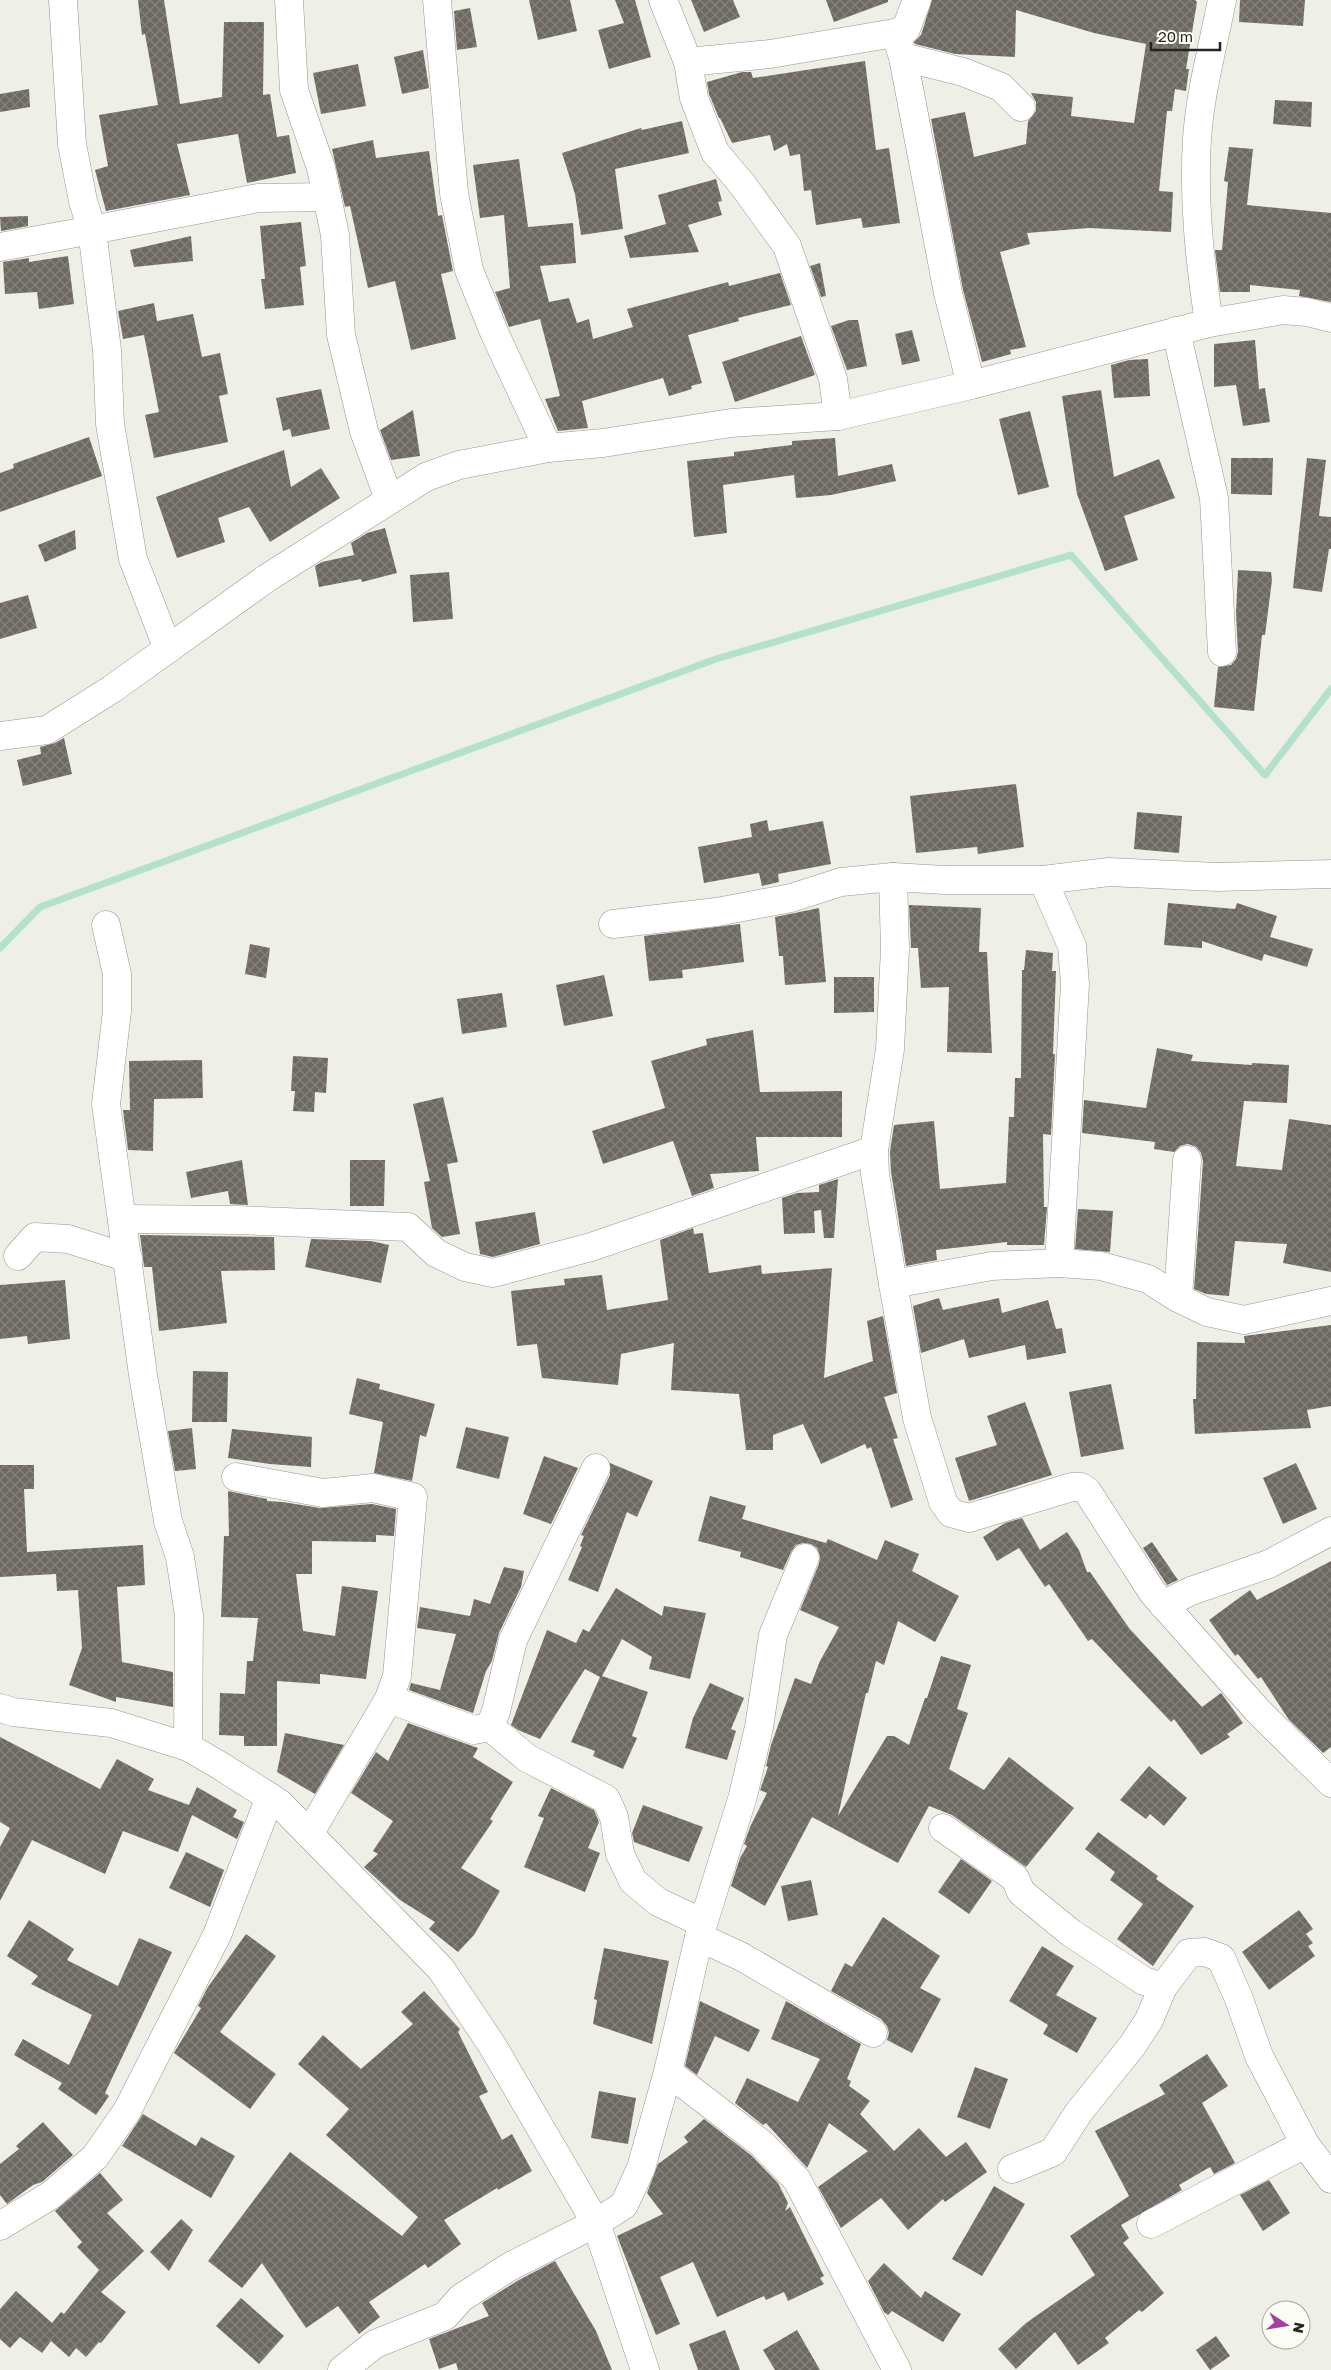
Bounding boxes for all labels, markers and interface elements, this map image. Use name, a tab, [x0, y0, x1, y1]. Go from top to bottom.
scale bar	[1151, 20, 1220, 52]
text: 20 m	[1158, 27, 1193, 45]
north arrow	[1261, 2300, 1311, 2350]
text: N	[1290, 2321, 1309, 2335]

